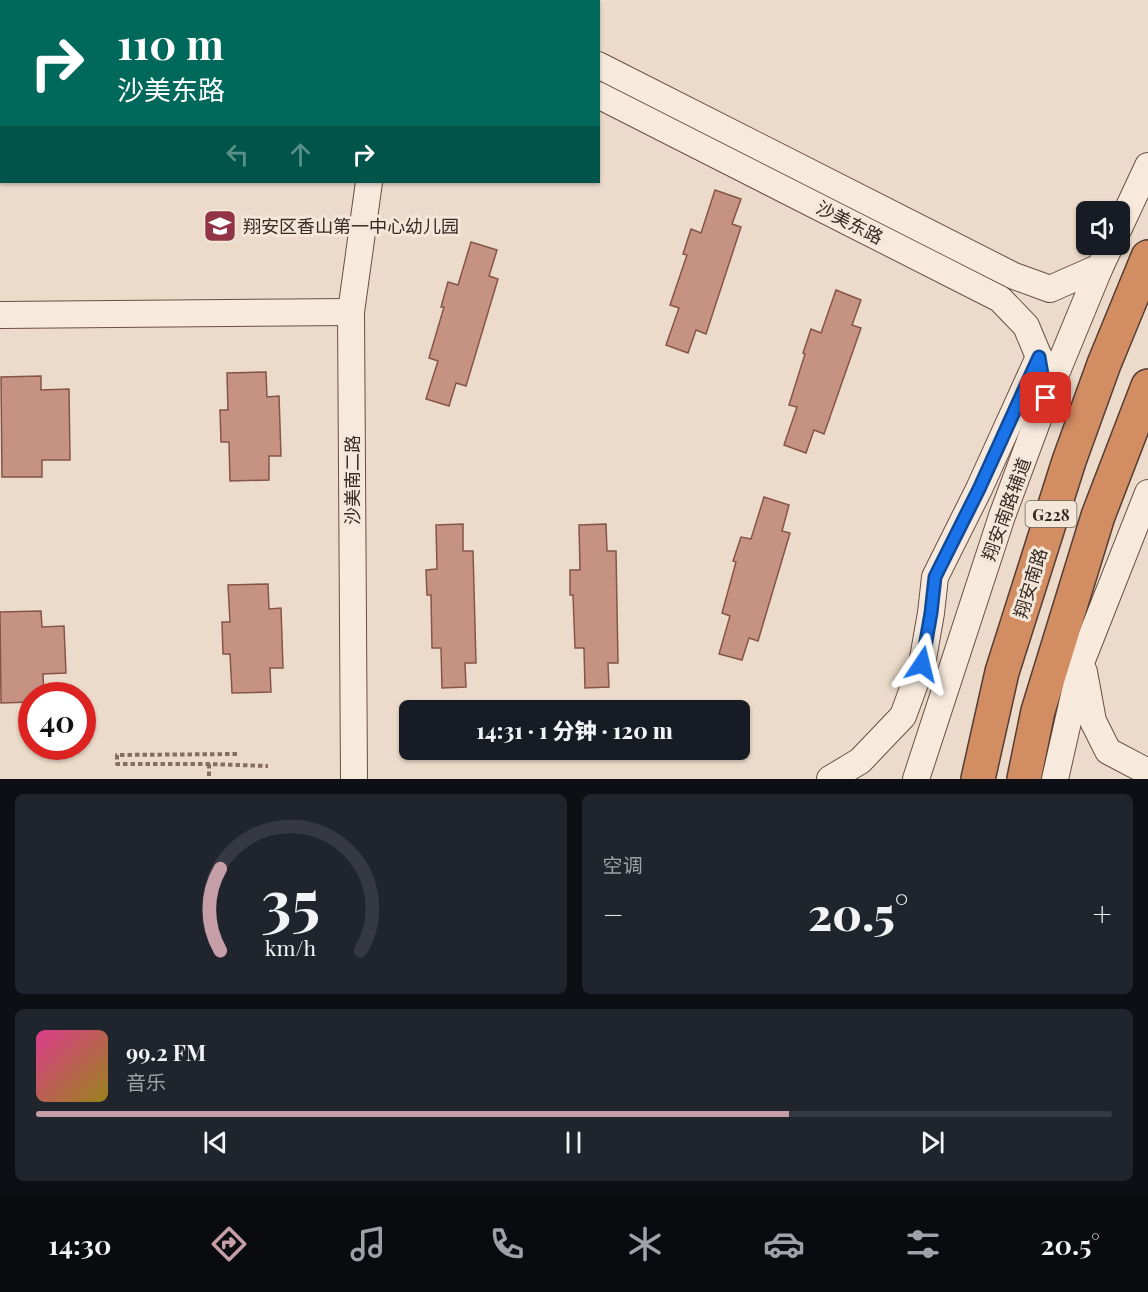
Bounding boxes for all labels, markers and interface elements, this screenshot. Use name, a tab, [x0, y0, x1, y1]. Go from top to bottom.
text: 110 m	[117, 15, 224, 71]
icon: right	[18, 24, 96, 102]
text: 沙美东路	[117, 71, 225, 107]
icon: left	[221, 138, 254, 171]
icon: ahead	[284, 138, 317, 171]
icon: right	[347, 138, 380, 171]
street label: 沙美东路	[812, 195, 888, 249]
map controls	[1076, 201, 1130, 255]
button: sound	[1076, 201, 1130, 255]
school or university icon: 翔安区香山第一中心幼儿园	[202, 208, 238, 244]
place label: 翔安区香山第一中心幼儿园	[243, 214, 459, 238]
pin	[1020, 372, 1071, 423]
icon: arrive	[1029, 381, 1062, 414]
street label: 沙美南二路	[340, 435, 364, 525]
street label: 翔安南路辅道	[976, 454, 1036, 564]
road number: G228	[1026, 501, 1076, 527]
street label: 翔安南路	[1008, 545, 1052, 621]
position arrow	[890, 632, 954, 696]
speed limit sign: 40	[18, 682, 96, 760]
text: 14:31 · 1 分钟 · 120 m	[476, 715, 673, 745]
text: 空调	[603, 851, 643, 878]
text: 35	[261, 857, 320, 941]
text: 20.5°	[808, 882, 908, 942]
text: −	[603, 891, 624, 935]
text: +	[1093, 891, 1112, 935]
text: km/h	[265, 933, 317, 961]
text: 99.2 FM	[126, 1037, 206, 1067]
text: 音乐	[126, 1068, 166, 1095]
icon: previous	[199, 1126, 232, 1159]
icon: pause	[557, 1126, 590, 1159]
icon: next	[916, 1126, 949, 1159]
icon: directions	[208, 1223, 250, 1265]
icon: music	[347, 1223, 389, 1265]
icon: phone	[486, 1223, 528, 1265]
icon: climate	[624, 1223, 666, 1265]
icon: car	[763, 1223, 805, 1265]
icon: filters	[902, 1223, 944, 1265]
text: 14:30	[48, 1226, 111, 1262]
text: 20.5°	[1040, 1226, 1100, 1262]

